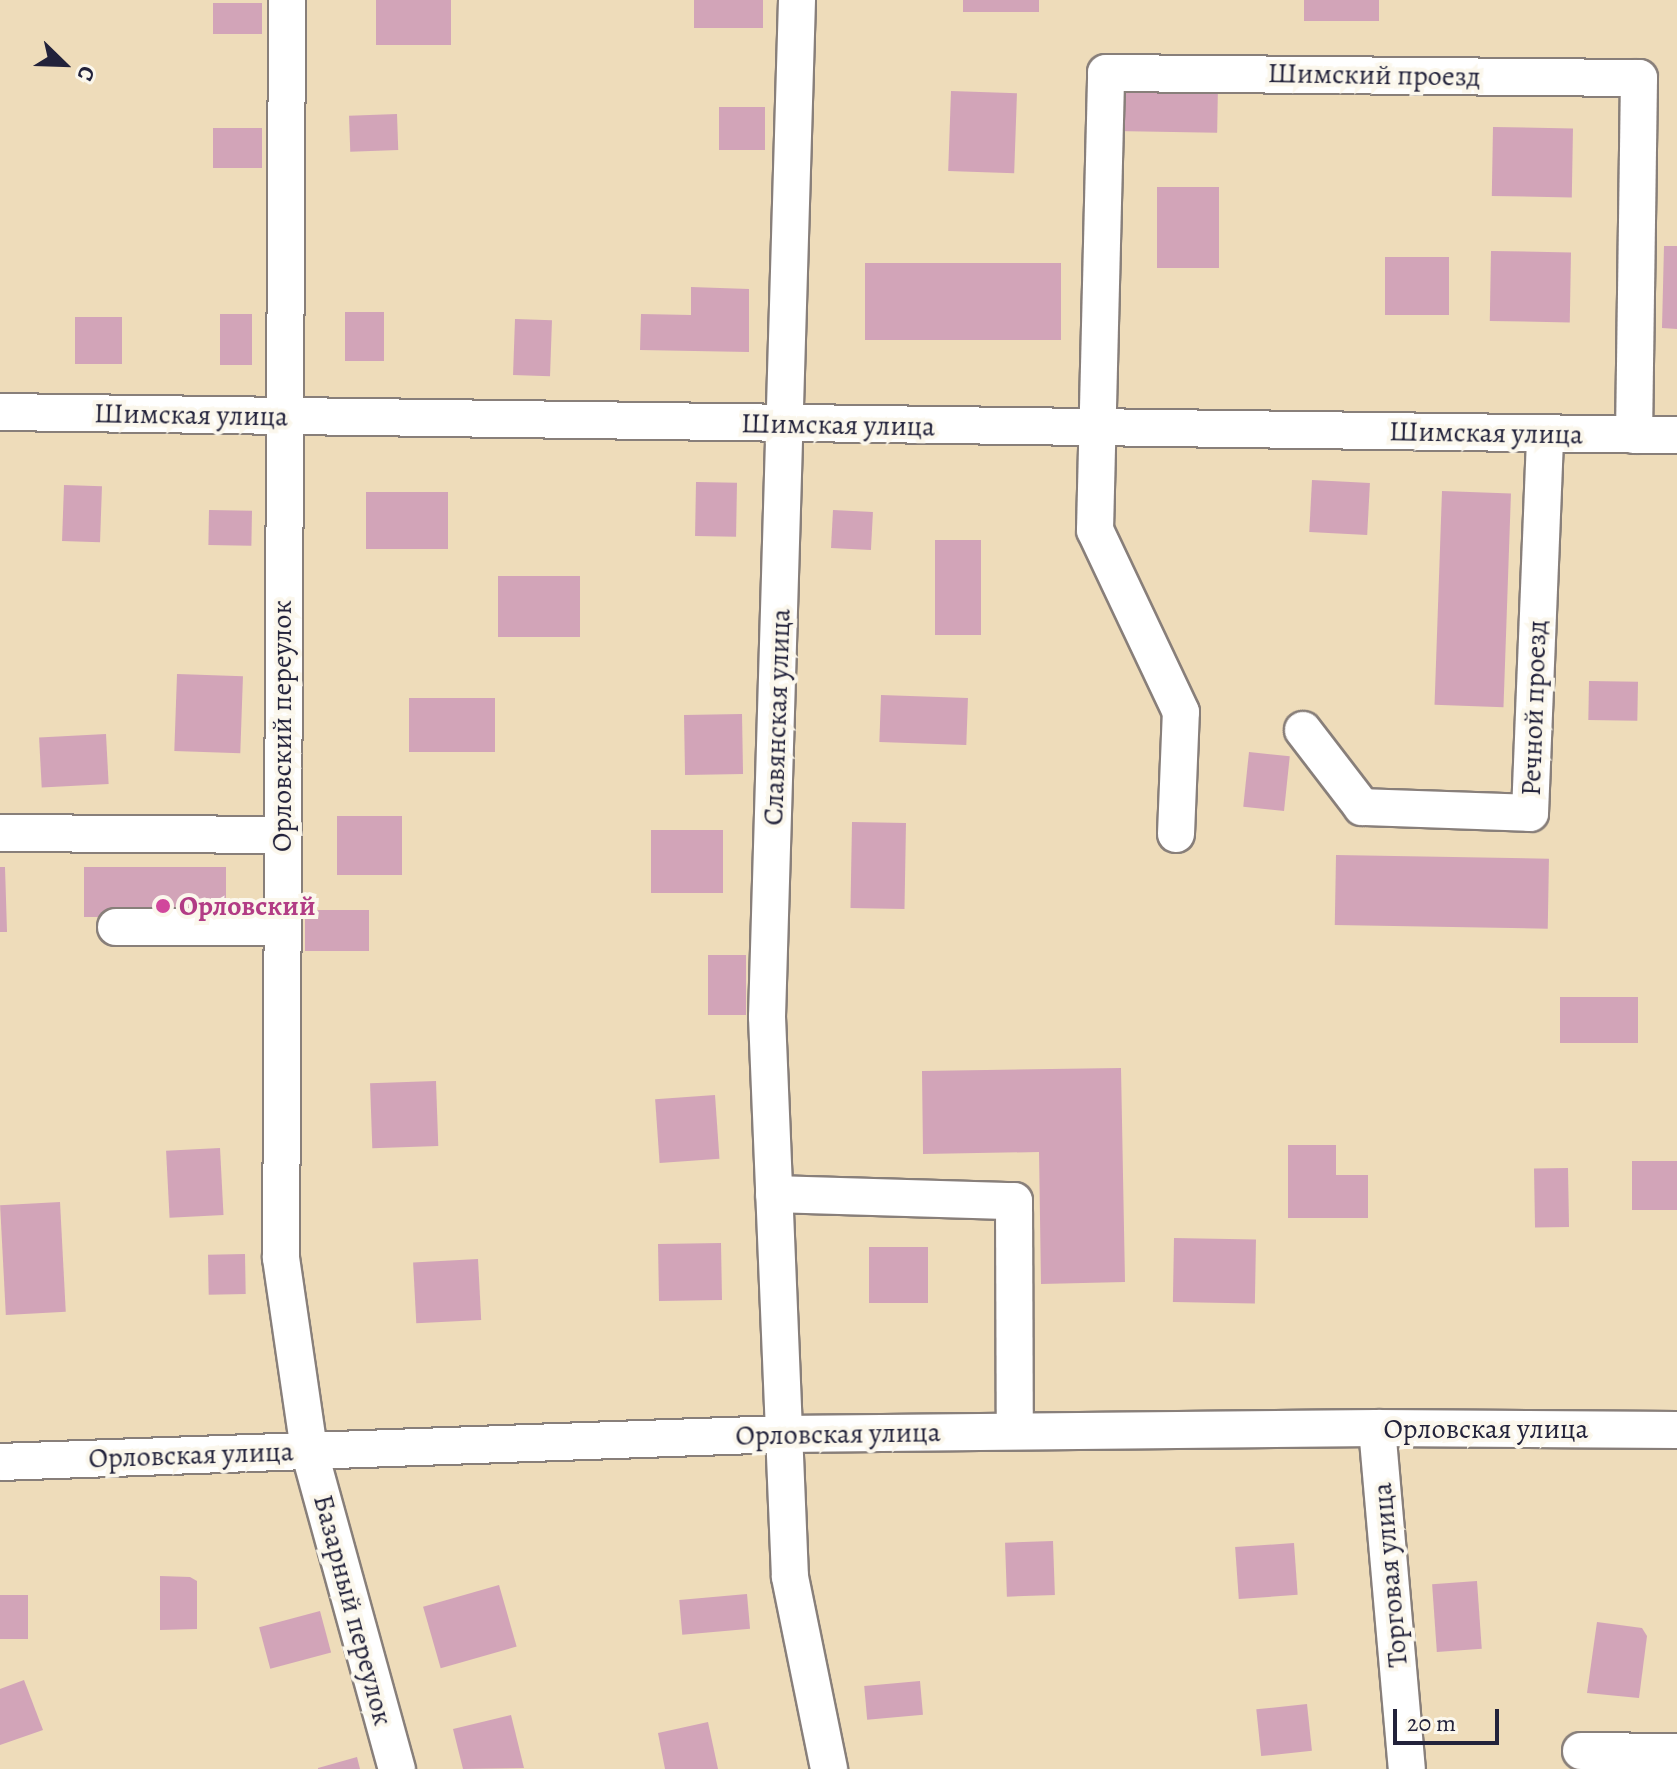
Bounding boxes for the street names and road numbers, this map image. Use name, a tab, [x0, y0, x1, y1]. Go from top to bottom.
street label: Шимский проезд	[1267, 56, 1481, 94]
street label: Шимская улица	[94, 397, 288, 433]
street label: Шимская улица	[741, 407, 935, 443]
street label: Шимская улица	[1389, 415, 1583, 451]
street label: Орловский переулок	[265, 600, 299, 852]
street label: Славянская улица	[756, 608, 798, 826]
street label: Речной проезд	[1514, 619, 1554, 797]
street label: Орловская улица	[1383, 1412, 1589, 1446]
street label: Орловская улица	[735, 1415, 941, 1453]
street label: Орловская улица	[88, 1435, 294, 1475]
street label: Торговая улица	[1365, 1481, 1415, 1669]
street label: Базарный переулок	[306, 1491, 400, 1729]

